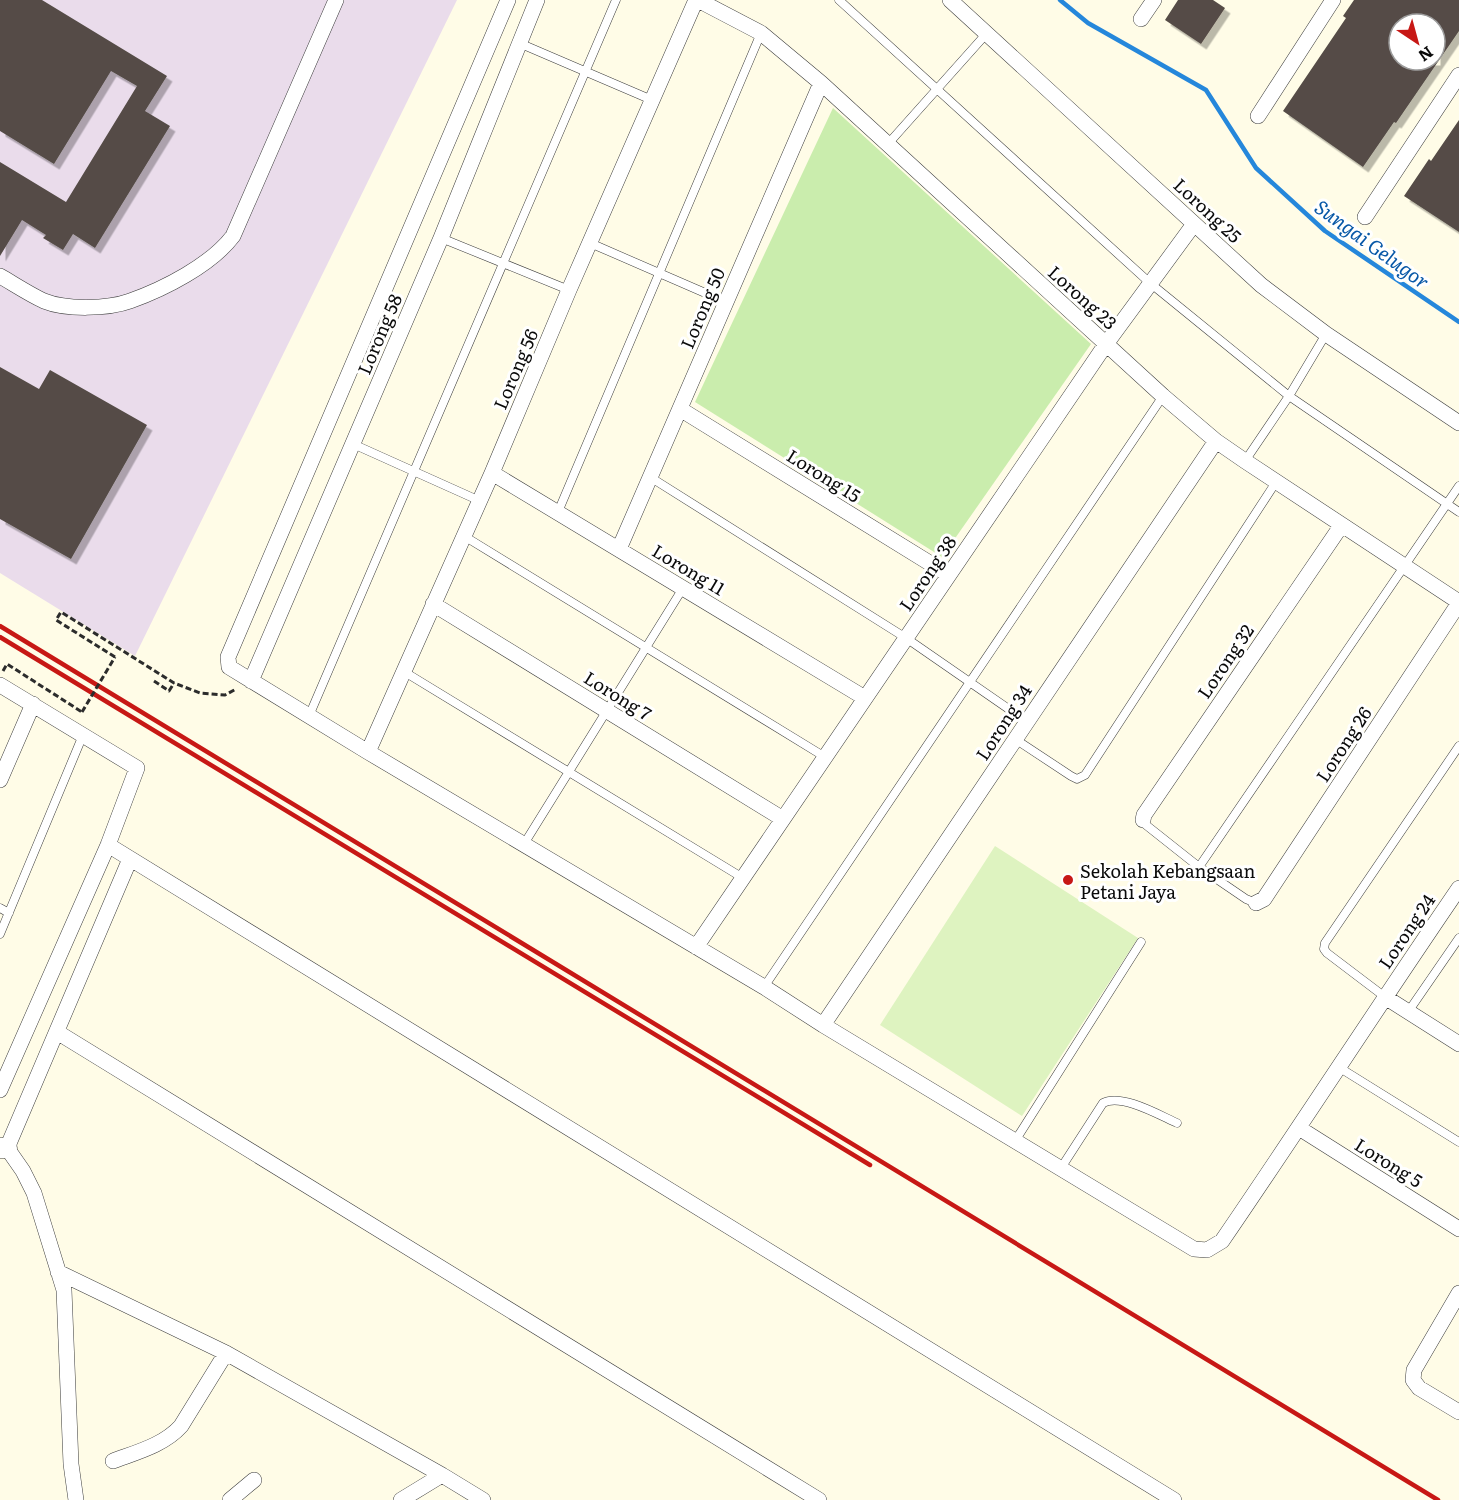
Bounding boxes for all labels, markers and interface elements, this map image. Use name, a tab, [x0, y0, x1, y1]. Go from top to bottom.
north arrow	[1387, 12, 1447, 72]
text: N	[1414, 41, 1439, 69]
street label: Lorong 25	[1168, 171, 1248, 249]
water label: Sungai Gelugor	[1309, 191, 1437, 295]
street label: Lorong 23	[1042, 259, 1124, 335]
street label: Lorong 50	[673, 263, 731, 353]
street label: Lorong 58	[350, 289, 408, 378]
street label: Lorong 56	[486, 324, 544, 413]
street label: Lorong 15	[782, 442, 866, 508]
street label: Lorong 38	[892, 530, 962, 616]
street label: Lorong 11	[647, 537, 731, 601]
street label: Lorong 32	[1190, 618, 1260, 704]
street label: Lorong 7	[579, 664, 657, 726]
street label: Lorong 34	[968, 679, 1038, 765]
street label: Lorong 26	[1309, 701, 1378, 787]
place label: Sekolah Kebangsaan Petani Jaya	[1080, 857, 1256, 905]
marker: Sekolah Kebangsaan Petani Jaya	[1061, 873, 1075, 887]
street label: Lorong 24	[1371, 888, 1441, 974]
street label: Lorong 5	[1350, 1131, 1428, 1193]

